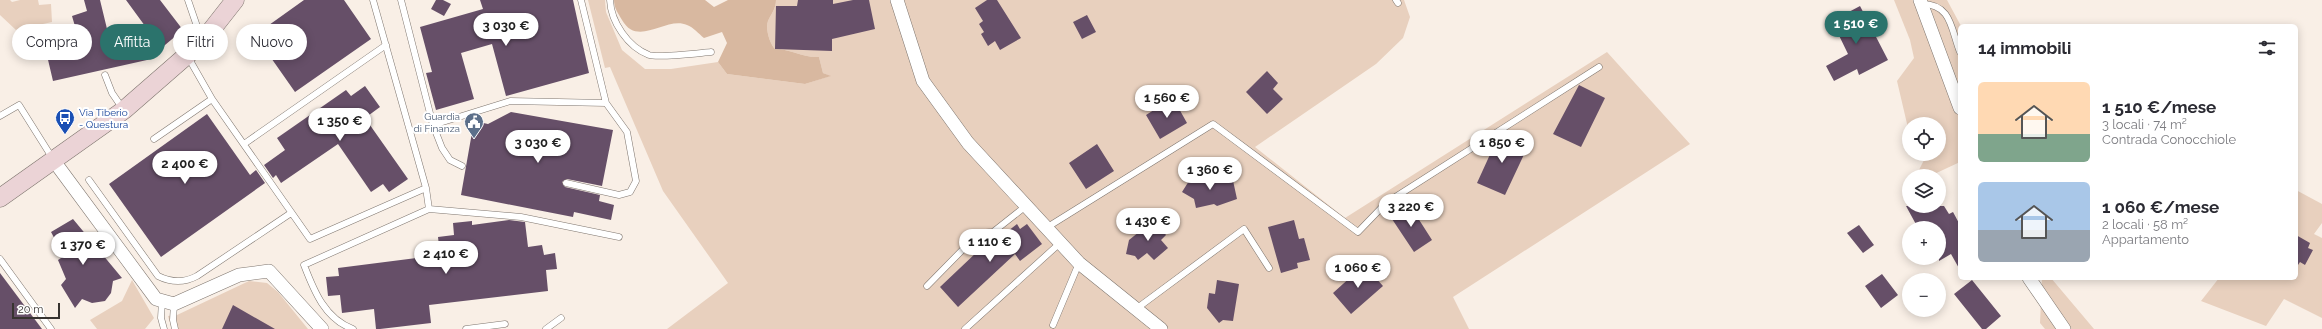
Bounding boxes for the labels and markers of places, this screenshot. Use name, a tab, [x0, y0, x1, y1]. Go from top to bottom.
pin: 1 510 €	[1819, 11, 1893, 45]
pin: 3 030 €	[469, 13, 543, 47]
pin: 1 560 €	[1130, 85, 1204, 119]
bus stop icon: Via Tiberio - Questura	[54, 107, 76, 135]
place label: Via Tiberio - Questura	[79, 107, 128, 130]
pin: 1 350 €	[303, 108, 377, 142]
place label: Guardia di Finanza	[414, 111, 460, 134]
public building icon: Guardia di Finanza	[463, 111, 485, 139]
pin: 3 030 €	[501, 130, 575, 164]
pin: 1 850 €	[1465, 130, 1539, 164]
pin: 2 400 €	[148, 151, 222, 185]
pin: 1 360 €	[1173, 157, 1247, 191]
pin: 3 220 €	[1374, 194, 1448, 228]
pin: 1 430 €	[1111, 208, 1185, 242]
pin: 1 110 €	[953, 229, 1027, 263]
pin: 1 370 €	[46, 232, 120, 266]
pin: 2 410 €	[409, 241, 483, 275]
pin: 1 060 €	[1321, 255, 1395, 289]

